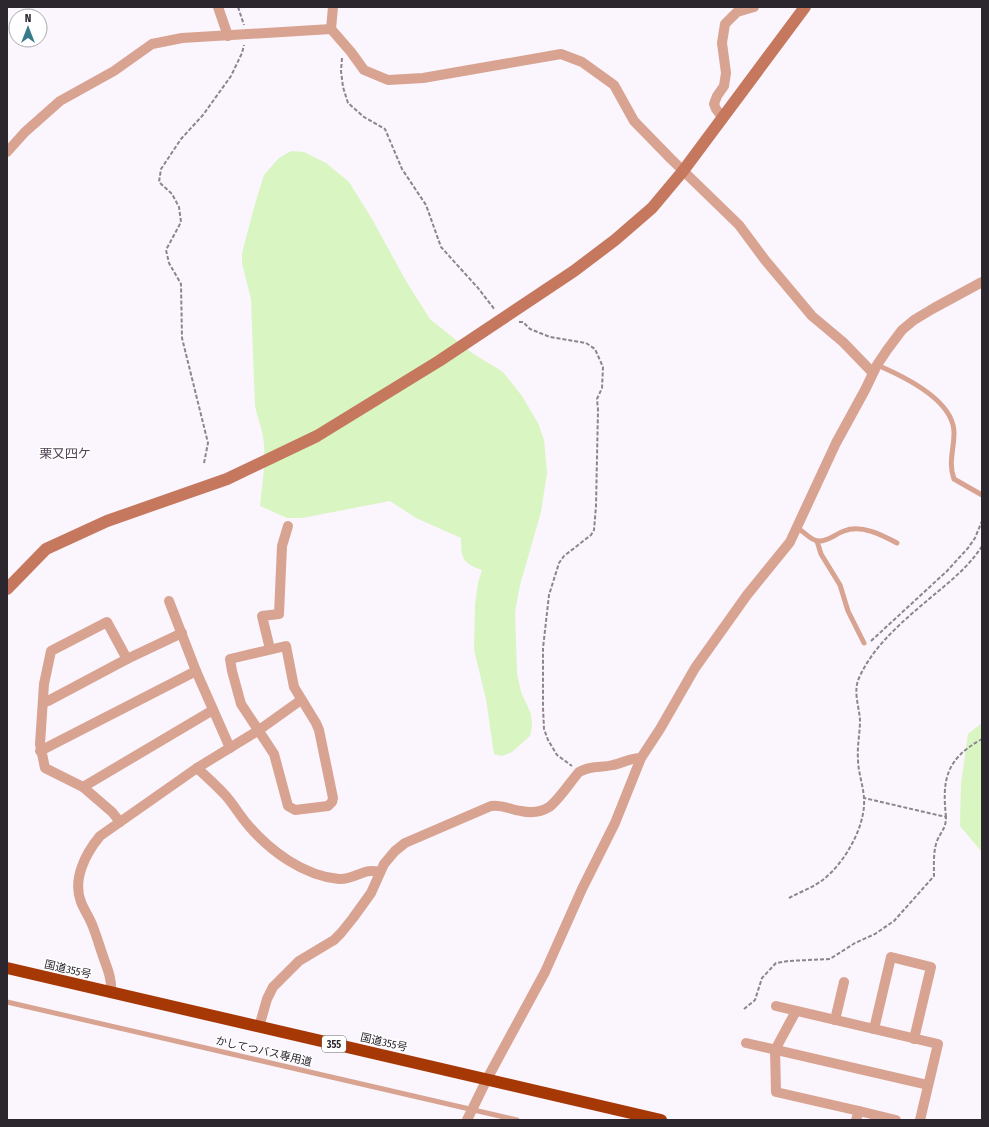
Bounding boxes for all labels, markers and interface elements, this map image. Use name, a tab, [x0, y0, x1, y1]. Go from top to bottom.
north arrow	[8, 8, 48, 48]
text: N	[25, 12, 31, 25]
district label: 栗又四ケ	[39, 446, 91, 461]
street label: 国道355号	[43, 958, 93, 981]
street label: 国道355号	[359, 1031, 409, 1054]
street label: かしてつバス専用道	[214, 1034, 313, 1069]
road number: 355	[322, 1036, 346, 1052]

